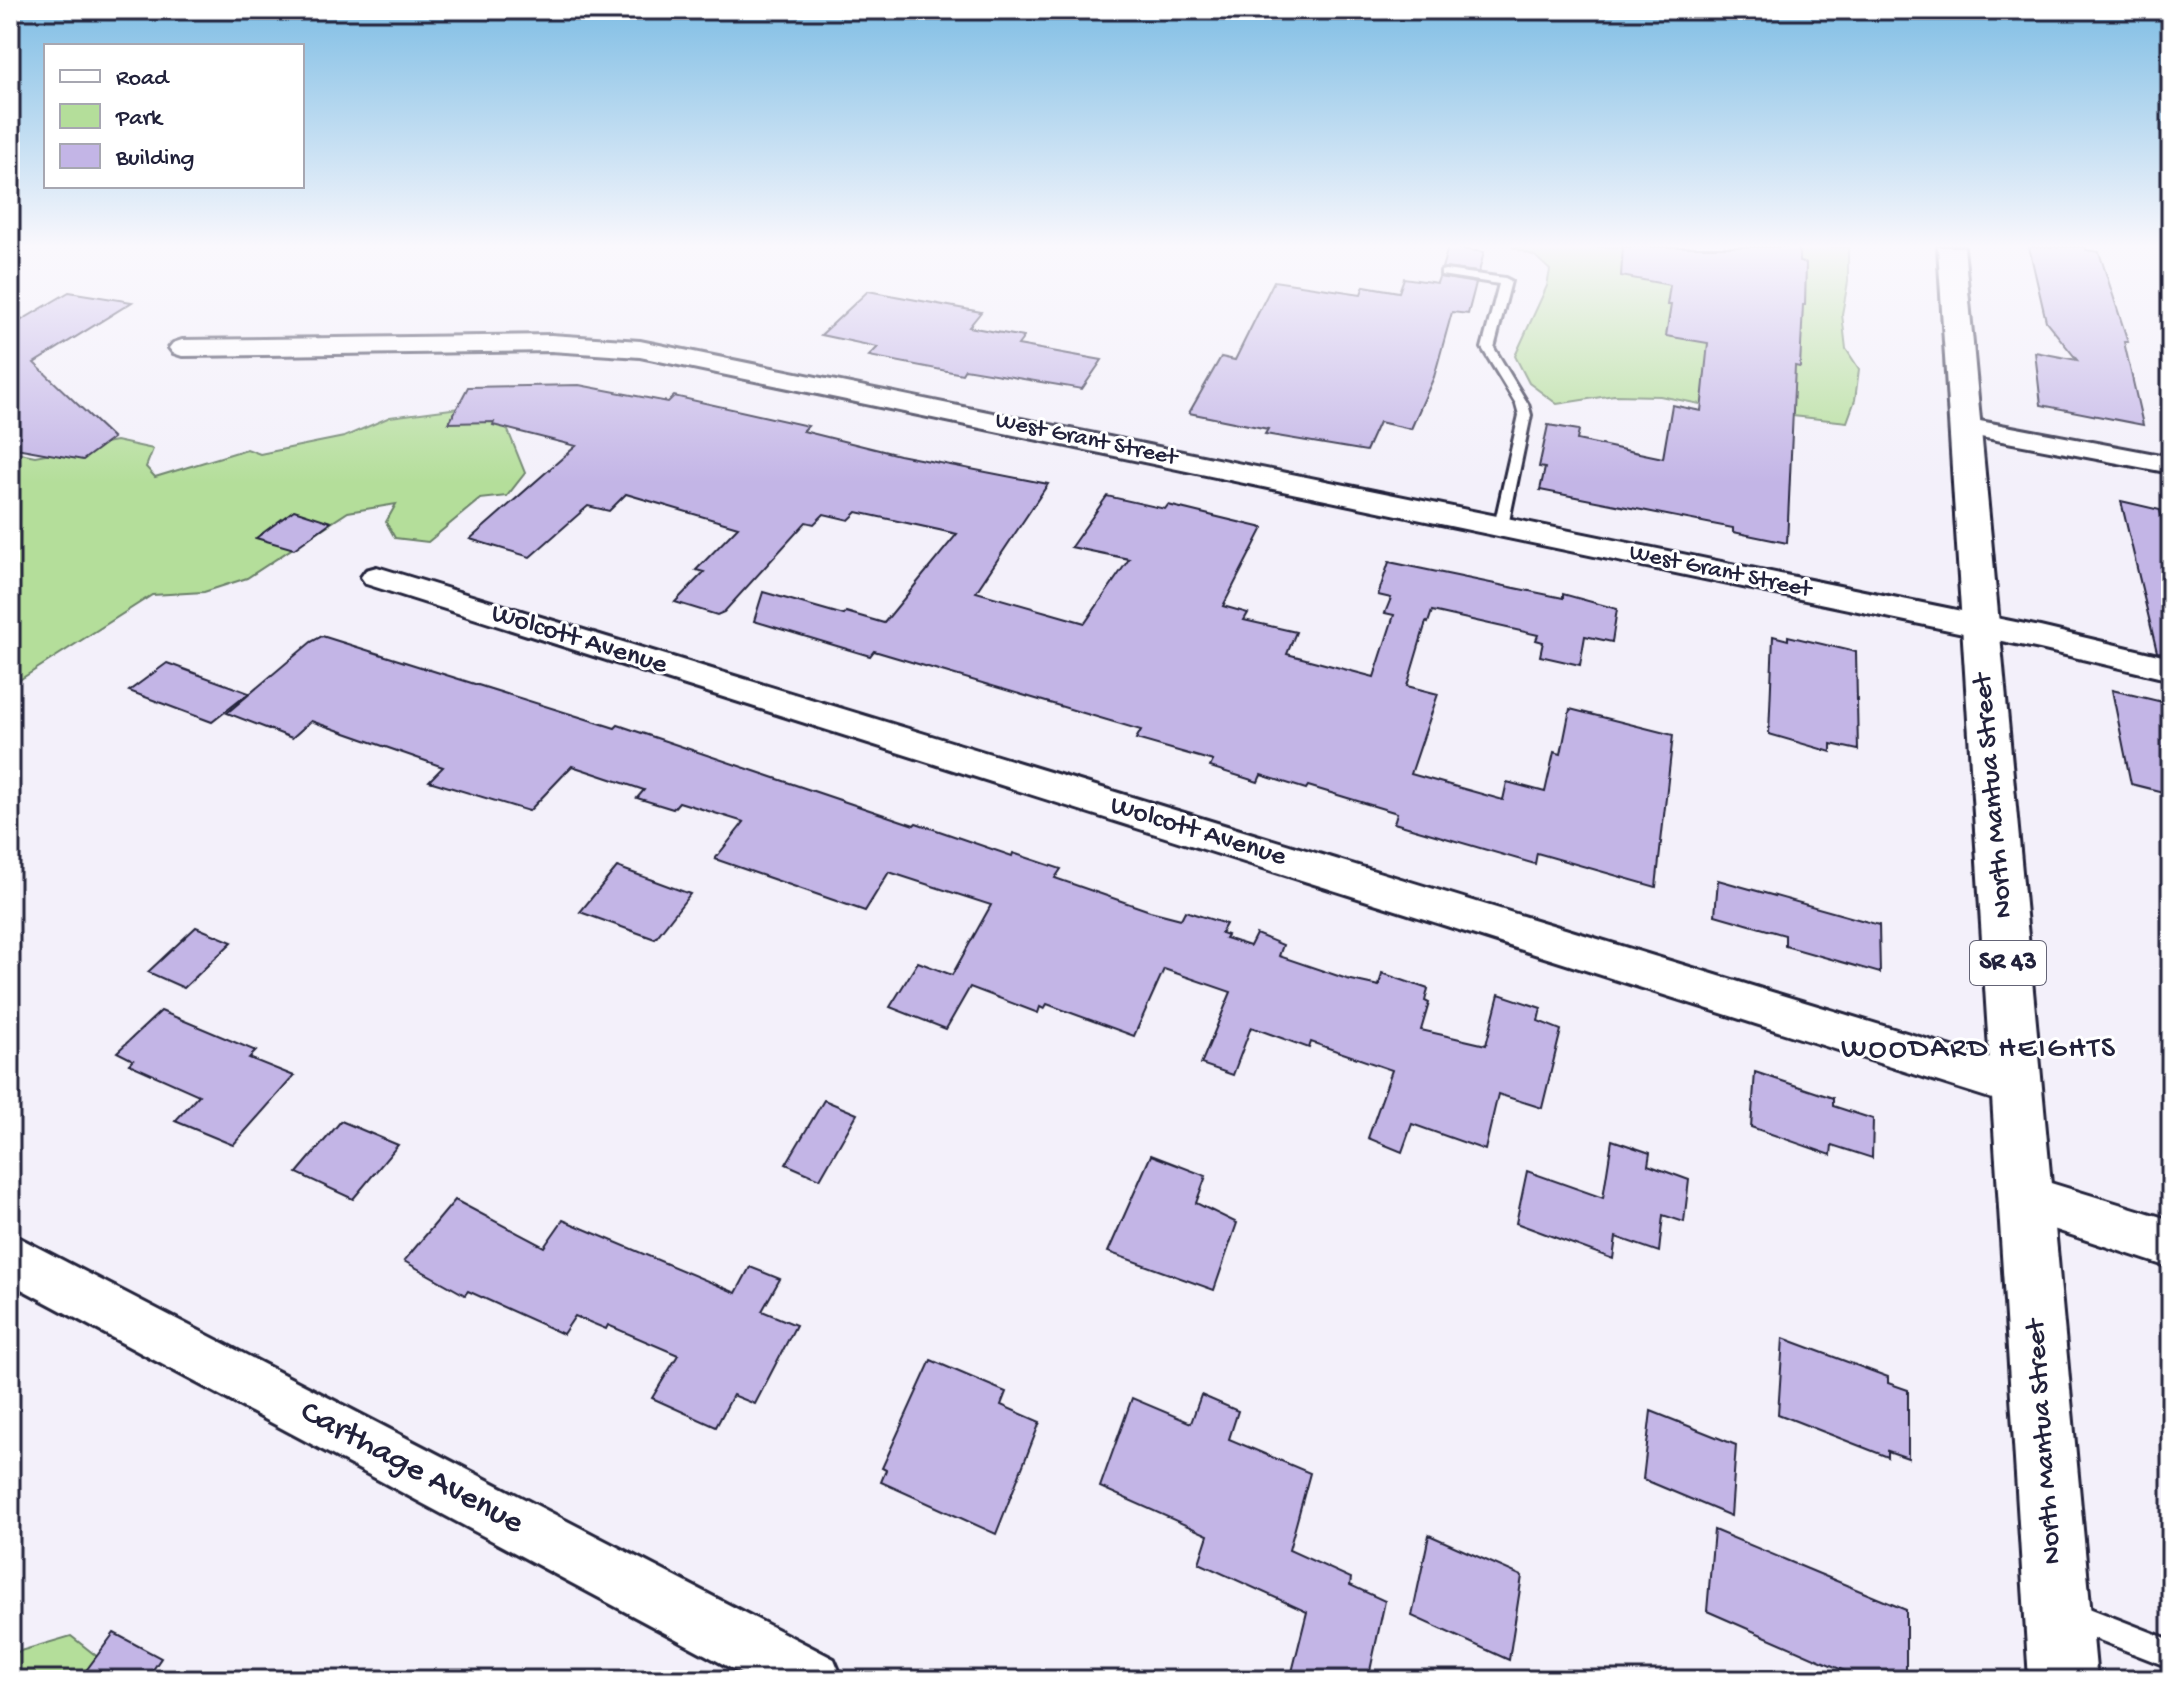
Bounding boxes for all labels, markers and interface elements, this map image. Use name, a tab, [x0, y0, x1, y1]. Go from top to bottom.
legend	[44, 44, 304, 188]
text: Road	[116, 65, 170, 94]
text: Park	[115, 105, 164, 134]
text: Building	[115, 145, 194, 174]
street label: West Grant Street	[993, 407, 1182, 474]
street label: West Grant Street	[1627, 539, 1816, 606]
street label: Wolcott Avenue	[487, 598, 671, 683]
street label: North Mantua Street	[1967, 670, 2021, 920]
street label: Wolcott Avenue	[1106, 790, 1290, 875]
road number: SR 43	[1970, 941, 2046, 985]
district label: WOODARD HEIGHTS	[1841, 1033, 2117, 1068]
street label: North Mantua Street	[2020, 1316, 2070, 1566]
street label: Carthage Avenue	[292, 1393, 530, 1545]

